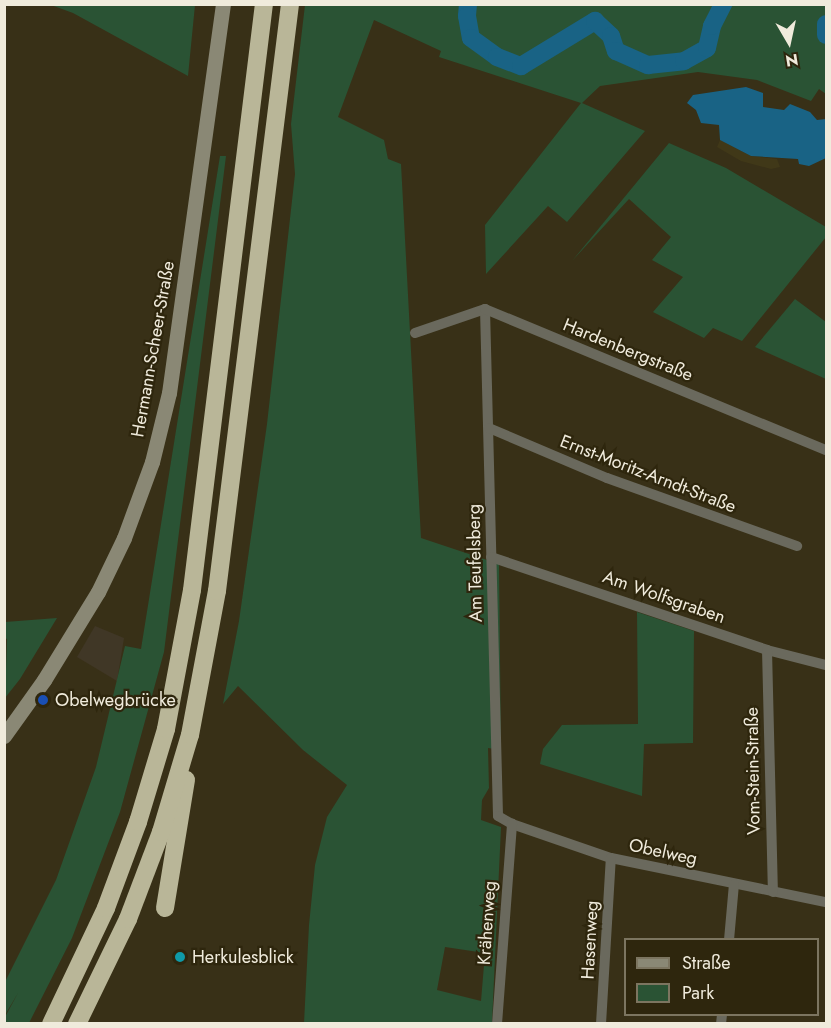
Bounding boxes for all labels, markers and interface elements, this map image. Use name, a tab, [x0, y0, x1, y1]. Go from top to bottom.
north arrow	[759, 12, 819, 72]
text: N	[784, 48, 800, 73]
street label: Hermann-Scheer-Straße	[127, 259, 179, 439]
street label: Hardenbergstraße	[560, 314, 696, 386]
street label: Ernst-Moritz-Arndt-Straße	[557, 430, 739, 518]
street label: Am Teufelsberg	[463, 504, 487, 622]
street label: Am Wolfsgraben	[600, 566, 728, 628]
place label: Obelwegbrücke	[55, 689, 176, 711]
marker: Obelwegbrücke	[36, 693, 50, 707]
street label: Vom-Stein-Straße	[741, 707, 765, 835]
street label: Obelweg	[627, 834, 699, 870]
street label: Krähenweg	[473, 880, 501, 966]
street label: Hasenweg	[577, 900, 603, 980]
legend	[624, 938, 819, 1016]
place label: Herkulesblick	[192, 946, 294, 968]
marker: Herkulesblick	[173, 950, 187, 964]
text: Straße	[682, 950, 730, 976]
text: Park	[682, 980, 714, 1006]

